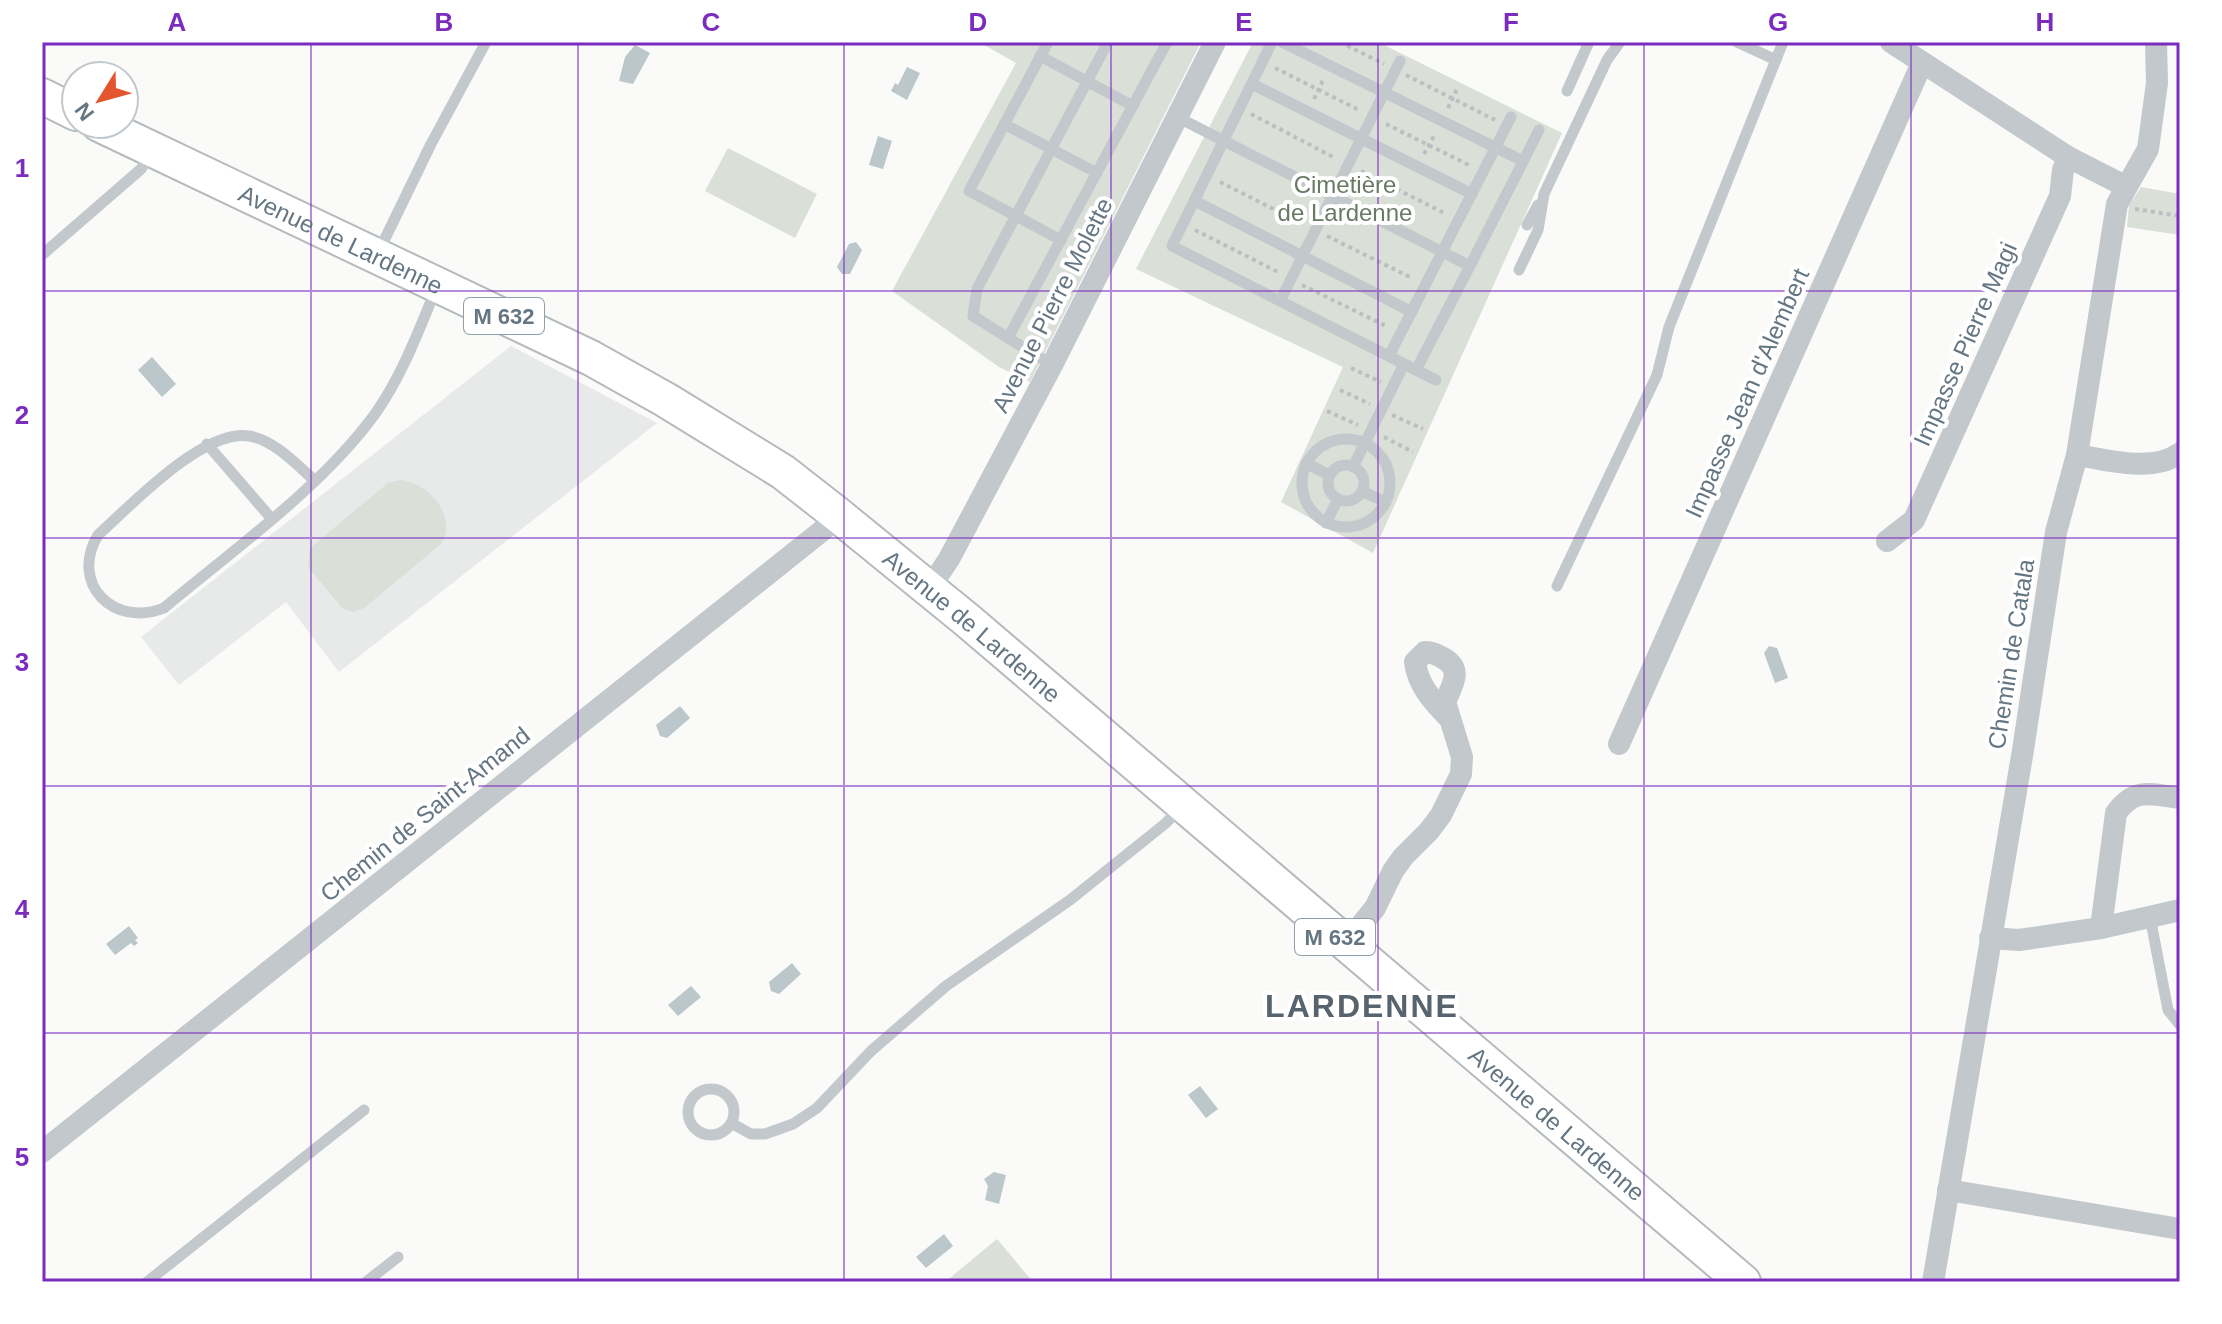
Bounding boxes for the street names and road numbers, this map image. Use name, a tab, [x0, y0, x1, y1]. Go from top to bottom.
street label: Avenue de Lardenne	[235, 179, 447, 299]
street label: Avenue Pierre Molette	[986, 193, 1118, 417]
street label: Impasse Pierre Magi	[1908, 238, 2022, 450]
street label: Impasse Jean d'Alembert	[1680, 264, 1814, 522]
road number: M 632	[464, 298, 544, 334]
street label: Avenue de Lardenne	[878, 544, 1066, 708]
street label: Chemin de Catala	[1983, 556, 2039, 751]
street label: Chemin de Saint-Amand	[315, 721, 535, 907]
road number: M 632	[1295, 919, 1375, 955]
street label: Avenue de Lardenne	[1464, 1041, 1651, 1206]

